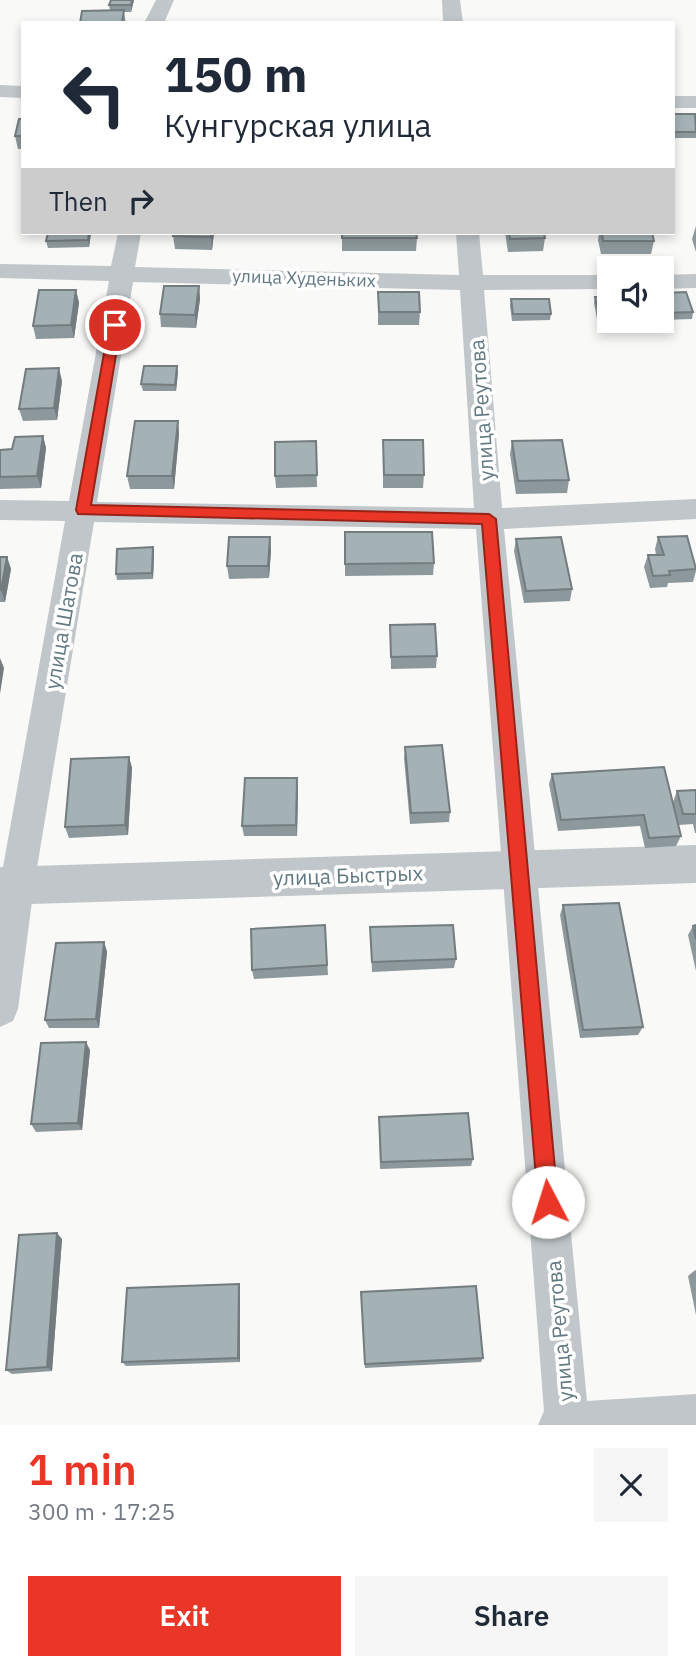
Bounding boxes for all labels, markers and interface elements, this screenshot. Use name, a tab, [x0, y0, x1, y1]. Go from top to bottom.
text: 150 m	[164, 42, 308, 105]
icon: left	[49, 49, 140, 140]
text: Кунгурская улица	[164, 104, 432, 146]
icon: right	[122, 182, 160, 220]
text: Then	[49, 184, 108, 218]
map controls	[597, 256, 674, 333]
button: sound	[597, 256, 674, 333]
street label: улица Худеньких	[232, 264, 376, 292]
pin	[85, 295, 145, 355]
icon: arrive	[96, 306, 134, 344]
street label: улица Реутова	[462, 338, 500, 482]
street label: улица Шатова	[37, 550, 89, 692]
street label: улица Быстрых	[272, 858, 424, 892]
position arrow	[511, 1165, 585, 1239]
street label: улица Реутова	[539, 1259, 579, 1403]
text: 1 min	[28, 1442, 137, 1497]
button: close	[594, 1448, 668, 1522]
text: 300 m · 17:25	[28, 1496, 175, 1526]
button: Exit	[28, 1576, 341, 1656]
button: Share	[355, 1576, 668, 1656]

